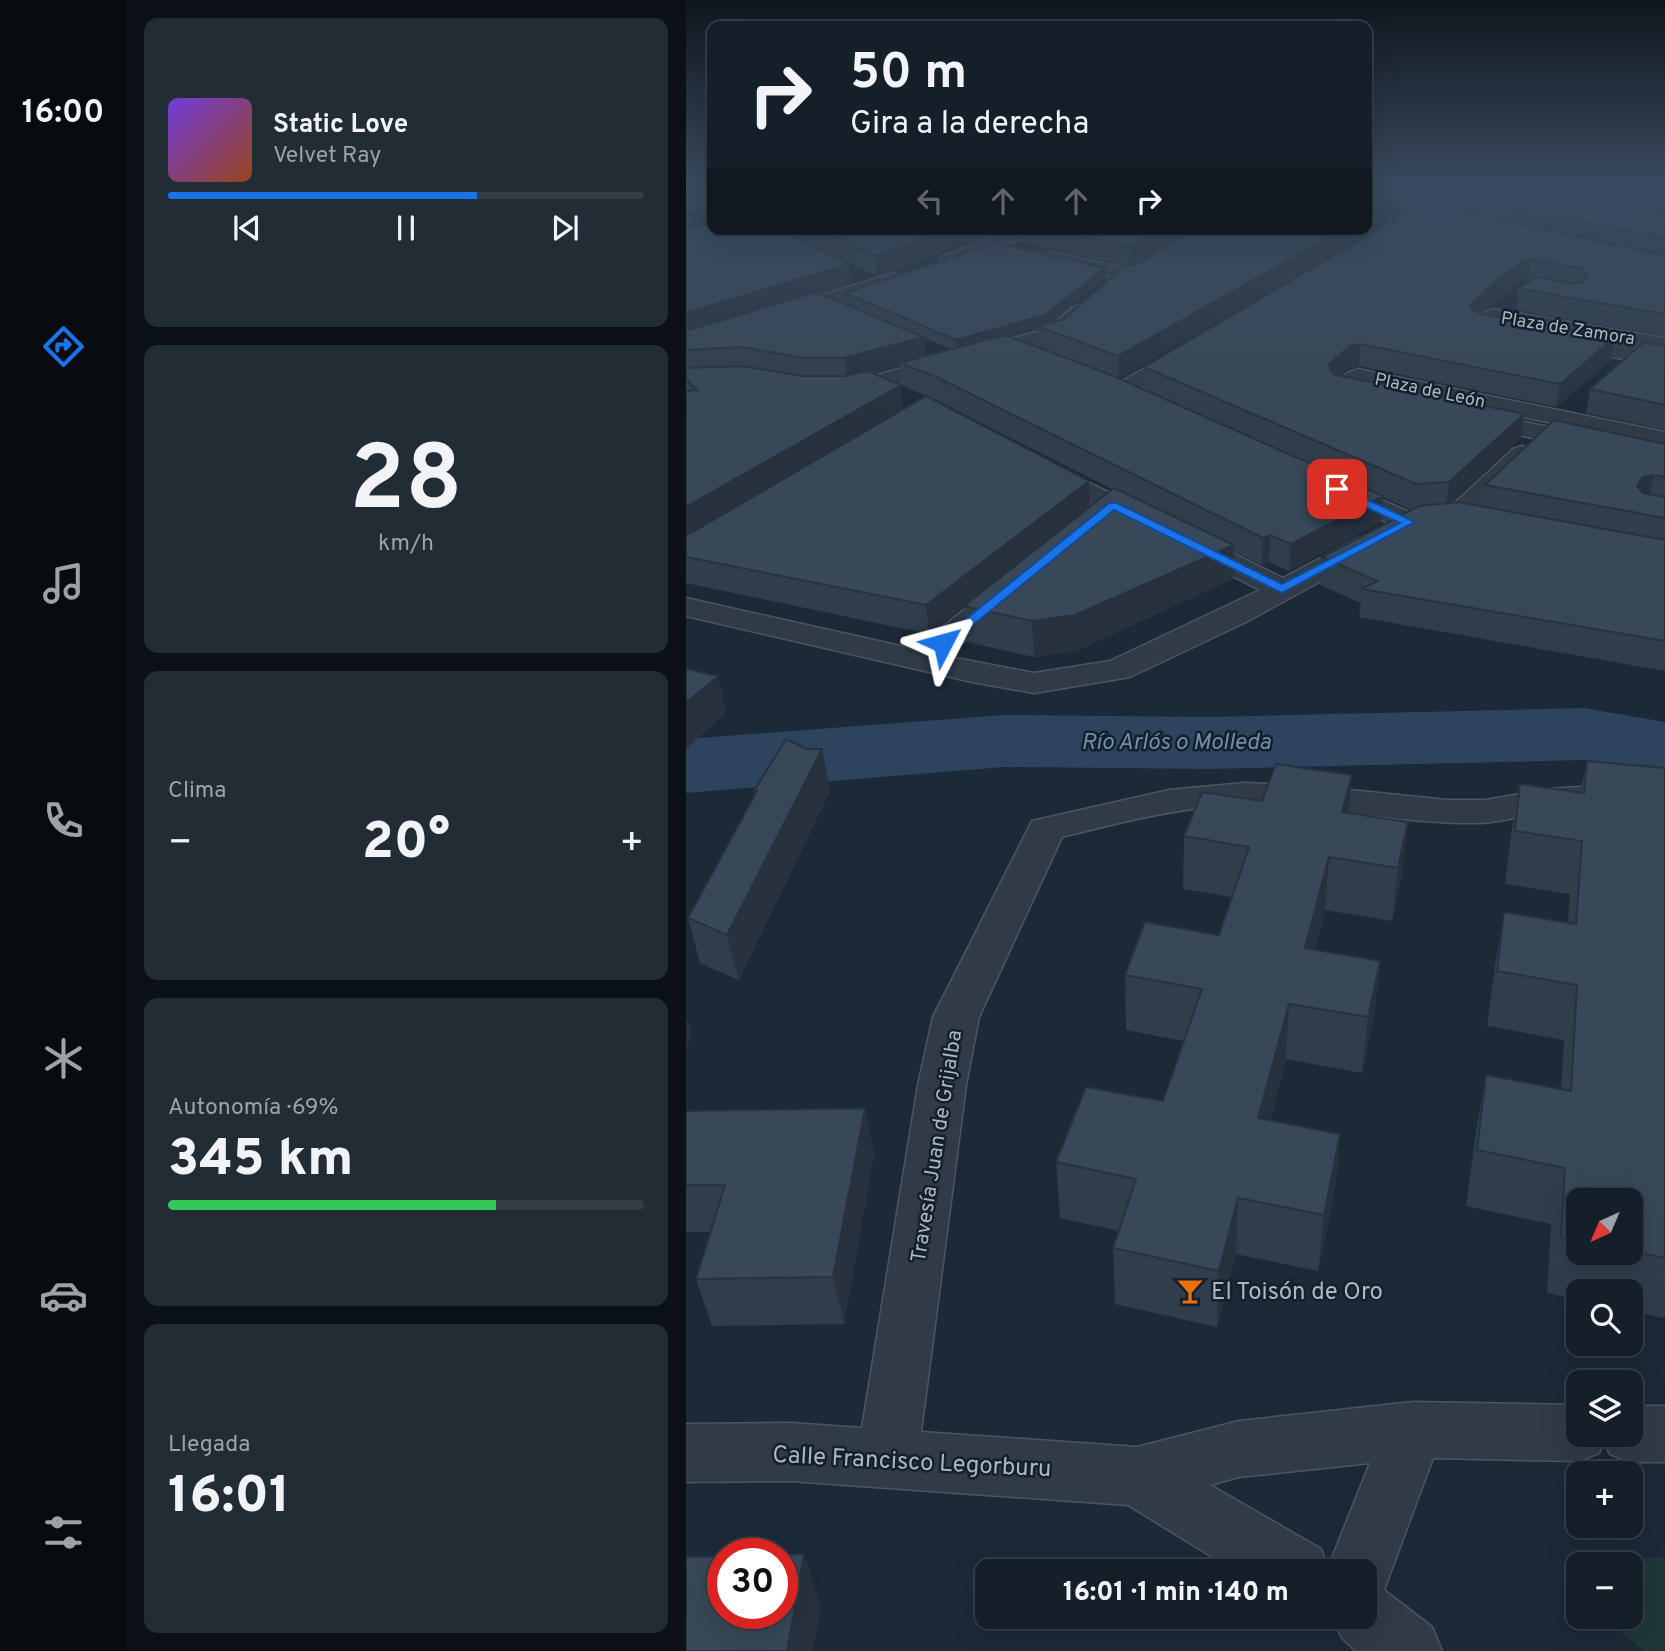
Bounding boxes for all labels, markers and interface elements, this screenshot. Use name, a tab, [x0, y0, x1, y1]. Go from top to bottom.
text: 50 m	[850, 44, 967, 106]
icon: right	[735, 49, 826, 140]
text: 16:00	[22, 94, 104, 134]
text: Gira a la derecha	[850, 105, 1089, 145]
text: Static Love	[273, 109, 408, 142]
text: Velvet Ray	[273, 142, 381, 171]
icon: left	[911, 182, 949, 220]
icon: ahead	[984, 182, 1022, 220]
icon: ahead	[1057, 182, 1095, 220]
icon: right	[1130, 182, 1168, 220]
icon: previous	[228, 209, 266, 247]
icon: pause	[387, 209, 425, 247]
icon: next	[546, 209, 584, 247]
street label: Plaza de Zamora	[1499, 308, 1636, 351]
icon: directions	[39, 322, 88, 371]
street label: Plaza de León	[1372, 369, 1487, 414]
text: 28	[350, 427, 462, 542]
pin	[1307, 459, 1367, 519]
icon: arrive	[1318, 470, 1356, 508]
text: km/h	[378, 530, 434, 559]
icon: music	[39, 559, 88, 608]
position arrow	[906, 606, 980, 680]
water label: Río Arlós o Molleda	[1081, 729, 1271, 758]
text: Clima	[168, 777, 226, 806]
icon: phone	[39, 796, 88, 845]
text: 20°	[362, 811, 450, 877]
text: −	[168, 820, 193, 869]
text: +	[619, 820, 644, 869]
street label: Travesía Juan de Grijalba	[906, 1028, 969, 1264]
icon: climate	[39, 1034, 88, 1083]
text: Autonomía · 69%	[168, 1094, 339, 1123]
text: 345 km	[168, 1128, 353, 1194]
north arrow	[1566, 1188, 1643, 1265]
map controls	[1566, 1188, 1643, 1629]
icon: car	[39, 1271, 88, 1320]
bar icon: El Toisón de Oro	[1175, 1276, 1205, 1306]
place label: El Toisón de Oro	[1211, 1278, 1383, 1308]
button: search	[1566, 1279, 1643, 1356]
button: layers	[1566, 1370, 1643, 1447]
text: Llegada	[168, 1431, 250, 1460]
street label: Calle Francisco Legorburu	[772, 1441, 1052, 1485]
button: +	[1566, 1461, 1643, 1538]
text: 16:01	[168, 1465, 290, 1531]
icon: filters	[39, 1508, 88, 1557]
speed limit sign: 30	[707, 1538, 798, 1629]
button: −	[1566, 1552, 1643, 1629]
text: 16:01 · 1 min · 140 m	[1063, 1577, 1289, 1610]

